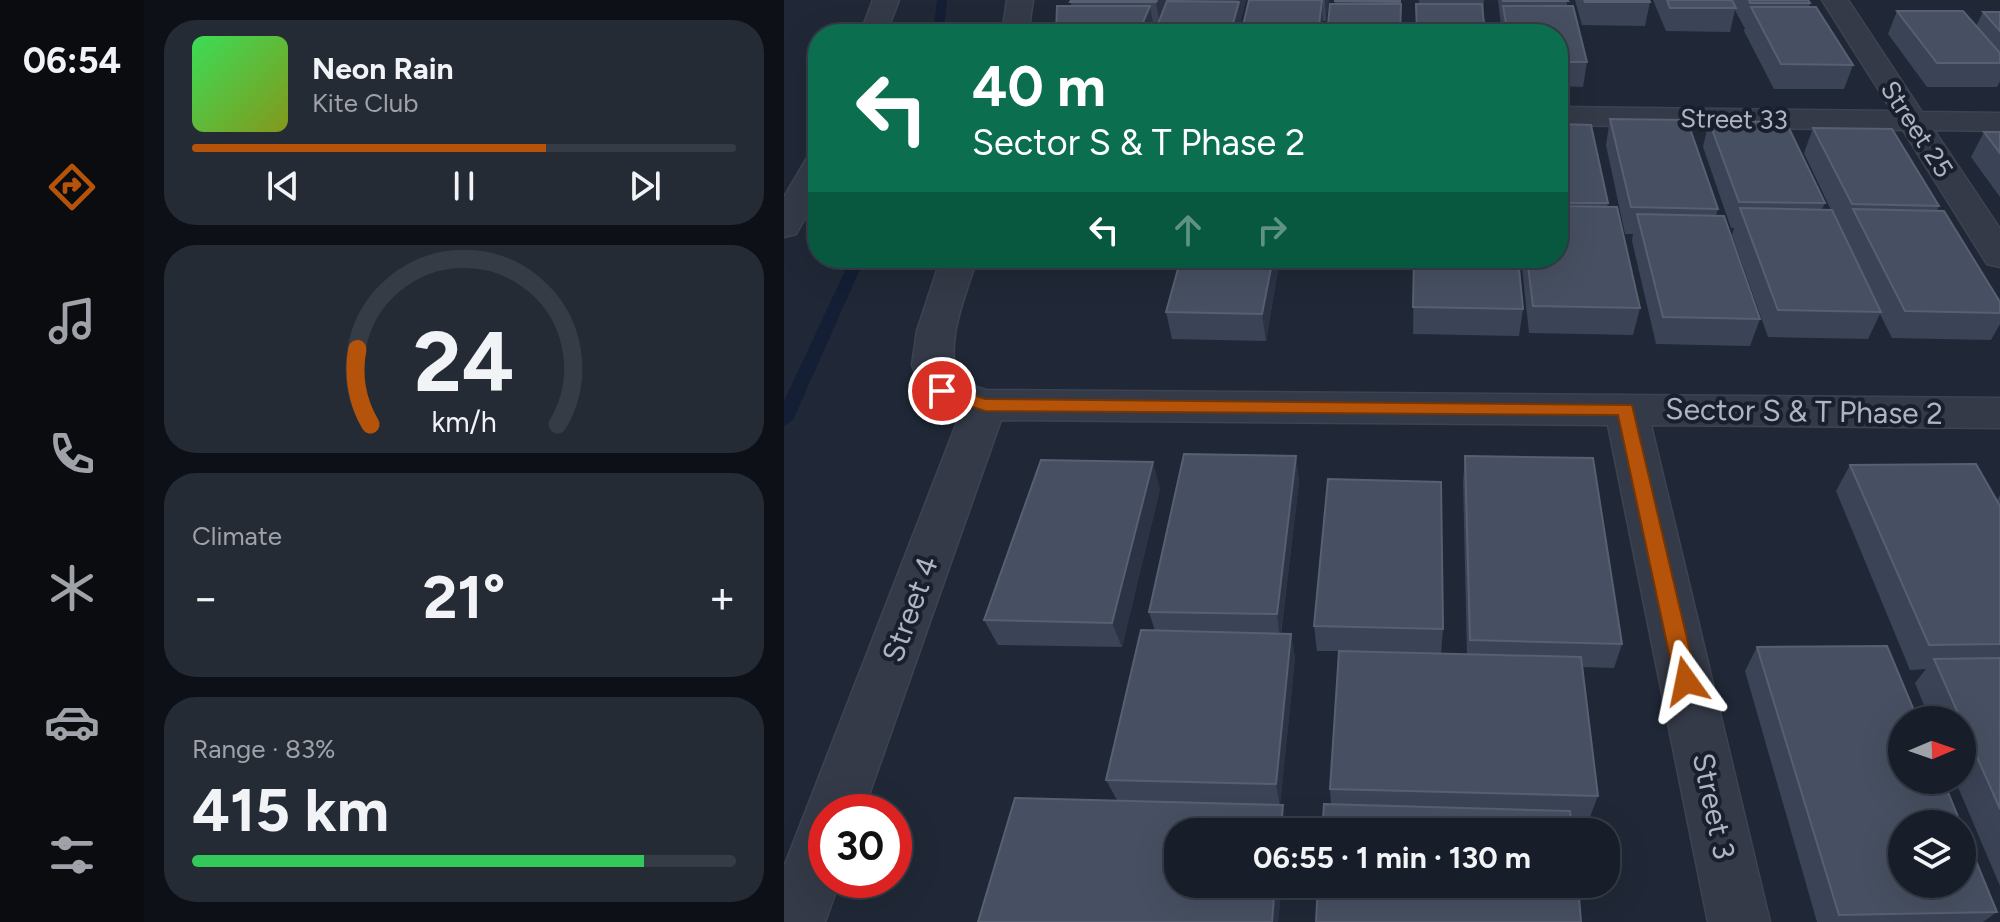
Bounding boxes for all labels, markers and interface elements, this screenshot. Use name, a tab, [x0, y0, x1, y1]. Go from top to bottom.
text: 06:54	[23, 39, 121, 82]
text: Neon Rain	[312, 50, 454, 87]
text: 40 m	[972, 53, 1106, 120]
icon: left	[840, 56, 944, 160]
street label: Street 25	[1874, 75, 1960, 183]
text: Kite Club	[312, 87, 418, 119]
street label: Street 33	[1680, 102, 1788, 136]
text: Sector S & T Phase 2	[972, 121, 1305, 164]
icon: directions	[44, 159, 100, 215]
icon: previous	[261, 164, 305, 208]
icon: pause	[442, 164, 486, 208]
icon: next	[623, 164, 667, 208]
icon: left	[1082, 208, 1126, 252]
icon: ahead	[1166, 208, 1210, 252]
icon: right	[1250, 208, 1294, 252]
icon: music	[44, 293, 100, 349]
text: 24	[414, 311, 514, 411]
pin	[908, 357, 976, 425]
icon: arrive	[920, 369, 964, 413]
street label: Sector S & T Phase 2	[1665, 390, 1943, 432]
text: km/h	[431, 405, 497, 439]
icon: phone	[44, 426, 100, 482]
text: Climate	[192, 520, 282, 552]
street label: Street 4	[874, 551, 946, 667]
icon: climate	[44, 560, 100, 616]
text: 21°	[423, 561, 505, 633]
text: −	[192, 571, 219, 624]
text: +	[709, 571, 736, 624]
position arrow	[1644, 639, 1728, 723]
icon: car	[44, 694, 100, 750]
north arrow	[1888, 706, 1976, 794]
map controls	[1888, 706, 1976, 898]
text: Range · 83%	[192, 733, 336, 765]
street label: Street 3	[1685, 749, 1743, 863]
text: 415 km	[192, 774, 389, 846]
speed limit sign: 30	[808, 794, 912, 898]
button: layers	[1888, 810, 1976, 898]
icon: filters	[44, 827, 100, 883]
text: 06:55 · 1 min · 130 m	[1253, 839, 1531, 876]

